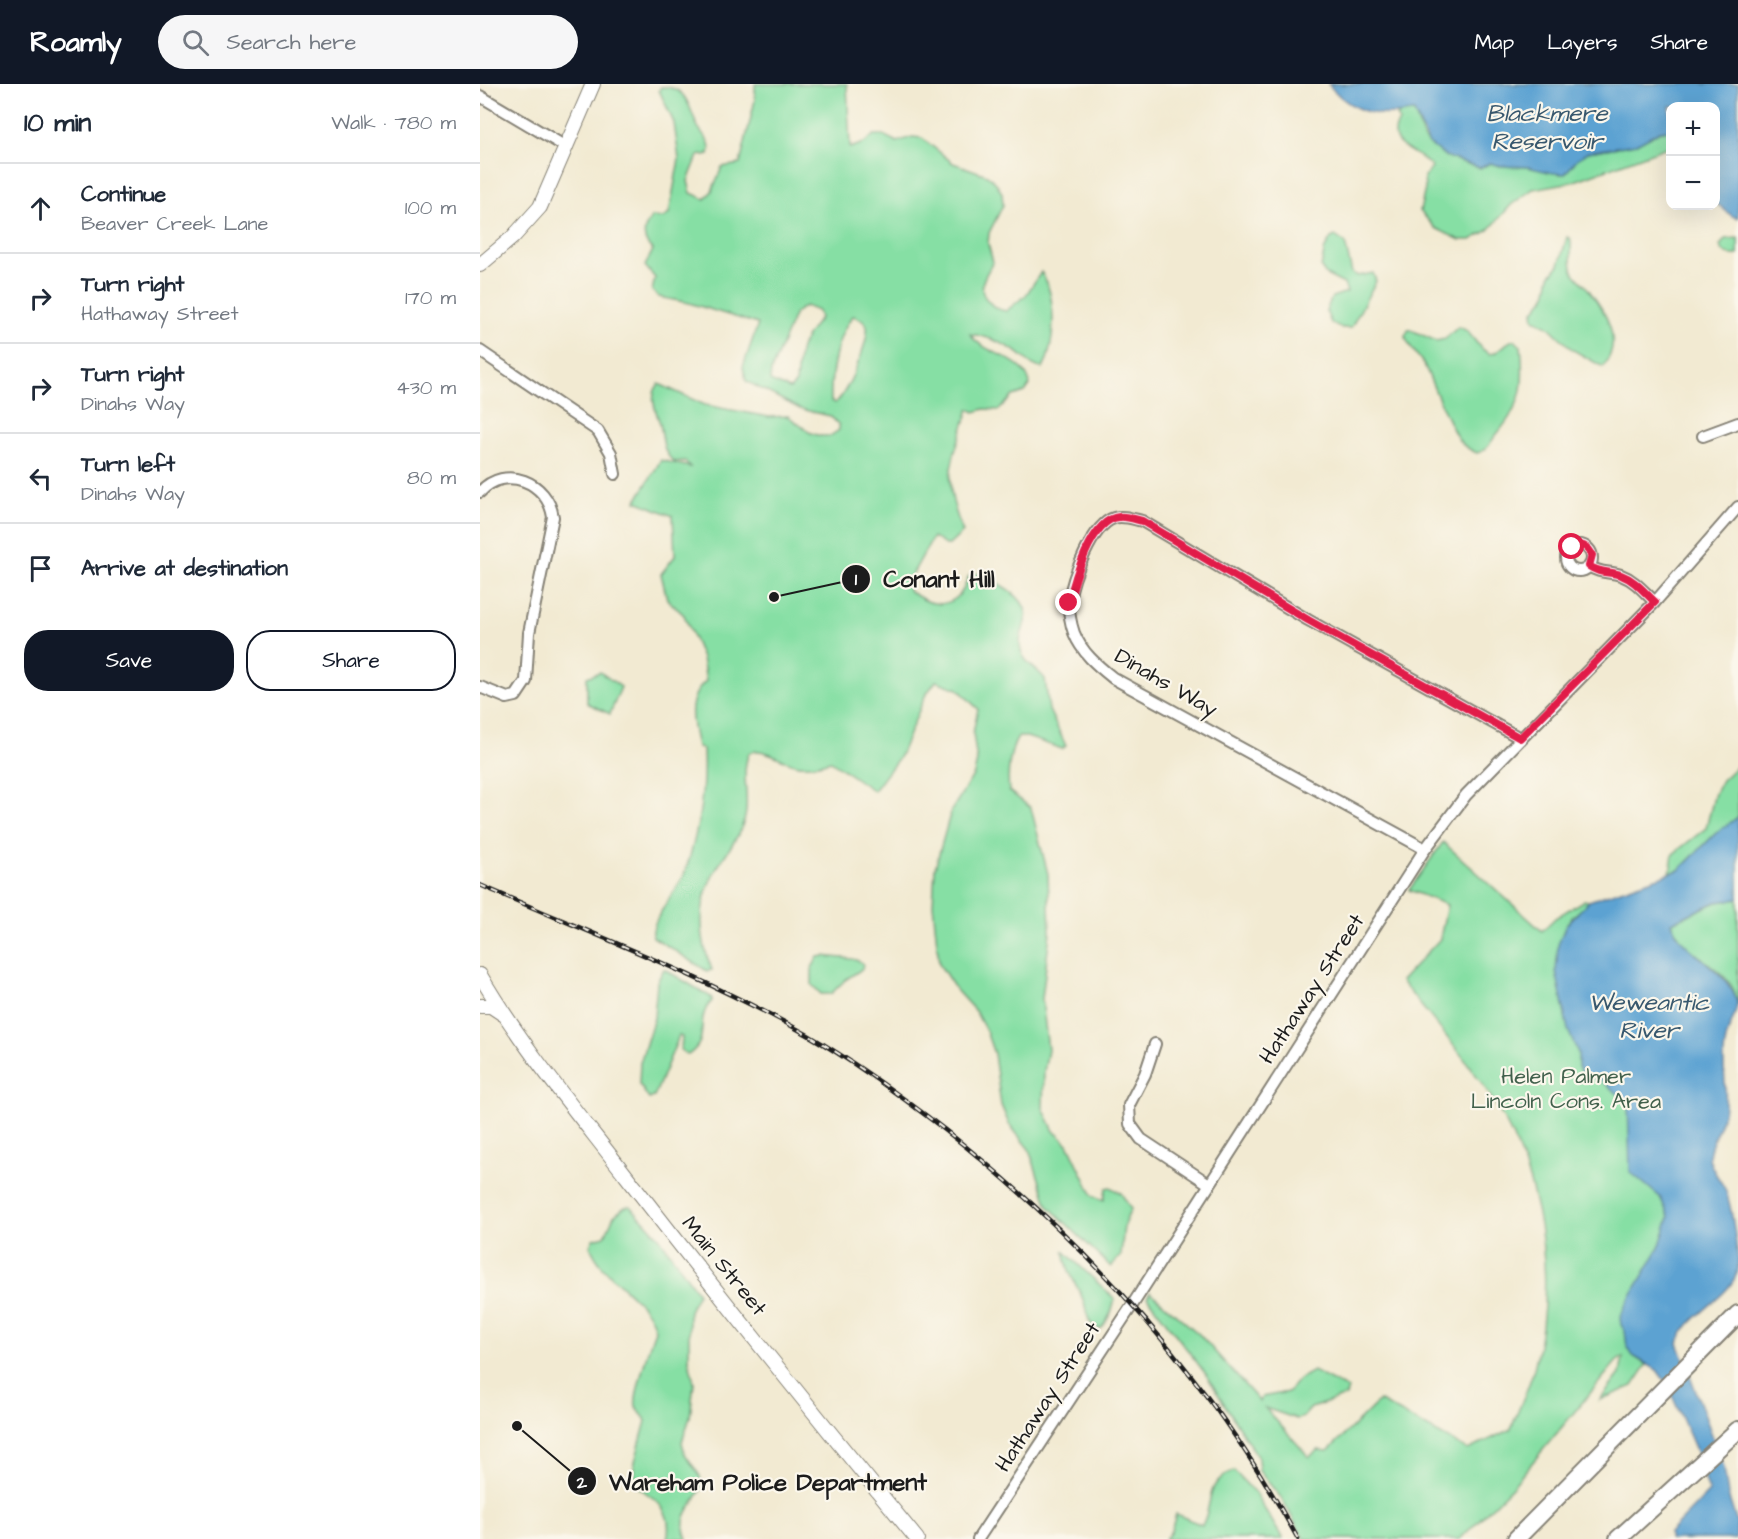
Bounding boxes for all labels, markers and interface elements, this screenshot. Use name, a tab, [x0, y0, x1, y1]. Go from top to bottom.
search box	[158, 15, 578, 69]
text: Roamly	[30, 23, 122, 62]
icon: search	[179, 26, 212, 59]
text: Search here	[227, 27, 356, 58]
text: Map	[1474, 28, 1514, 57]
text: Layers	[1547, 28, 1617, 57]
text: Share	[1650, 28, 1708, 57]
water label: Blackmere Reservoir	[1487, 97, 1608, 159]
map controls	[1666, 102, 1720, 210]
button: +	[1666, 102, 1720, 156]
text: 10 min	[24, 105, 91, 141]
text: Walk · 780 m	[331, 109, 456, 137]
button: −	[1666, 156, 1720, 210]
text: Continue	[81, 179, 166, 210]
icon: ahead	[24, 192, 57, 225]
text: 100 m	[405, 194, 456, 222]
text: Beaver Creek Lane	[81, 210, 268, 238]
text: Turn right	[81, 269, 184, 300]
icon: right	[24, 282, 57, 315]
text: 170 m	[405, 284, 456, 312]
text: Hathaway Street	[81, 300, 238, 328]
text: Turn right	[81, 359, 184, 390]
icon: right	[24, 372, 57, 405]
text: 430 m	[396, 374, 456, 402]
text: Dinahs Way	[81, 390, 185, 418]
text: Turn left	[81, 449, 175, 480]
icon: left	[24, 462, 57, 495]
text: 80 m	[407, 464, 456, 492]
text: Dinahs Way	[81, 480, 185, 508]
route start	[1558, 533, 1584, 559]
icon: arrive	[24, 552, 57, 585]
text: Arrive at destination	[81, 553, 288, 584]
callout: Conant Hill	[841, 558, 1007, 600]
text: Conant Hill	[883, 563, 995, 597]
text: 1	[855, 567, 858, 592]
route end	[1055, 589, 1081, 615]
button: Save	[24, 630, 234, 691]
button: Share	[246, 630, 456, 691]
street label: Dinahs Way	[1108, 641, 1223, 726]
street label: Hathaway Street	[1252, 908, 1373, 1071]
water label: Weweantic River	[1589, 986, 1710, 1048]
park label: Helen Palmer Lincoln Cons. Area	[1471, 1061, 1661, 1117]
street label: Main Street	[674, 1209, 774, 1323]
street label: Hathaway Street	[988, 1316, 1109, 1479]
callout: Wareham Police Department	[567, 1460, 939, 1502]
text: Wareham Police Department	[608, 1466, 927, 1500]
text: 2	[576, 1470, 588, 1495]

